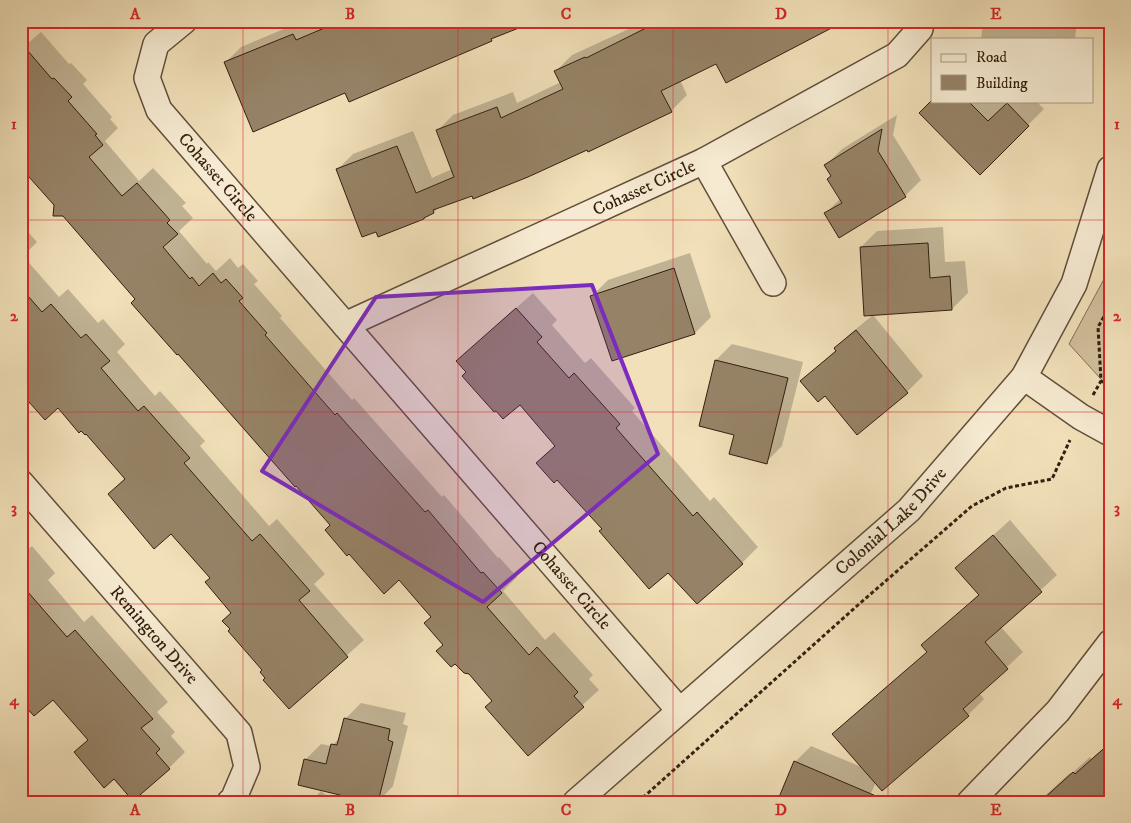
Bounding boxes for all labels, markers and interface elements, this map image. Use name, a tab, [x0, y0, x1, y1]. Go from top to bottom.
text: A	[129, 4, 141, 24]
text: B	[345, 4, 355, 24]
text: C	[561, 4, 571, 24]
text: D	[775, 4, 787, 24]
text: E	[990, 4, 1002, 24]
legend	[931, 38, 1094, 102]
text: Road	[976, 48, 1008, 67]
text: Building	[976, 74, 1028, 93]
text: 1	[11, 114, 17, 134]
text: 1	[1114, 114, 1120, 134]
street label: Cohasset Circle	[173, 129, 262, 227]
street label: Cohasset Circle	[589, 155, 699, 221]
text: 2	[10, 306, 19, 326]
text: 2	[1113, 306, 1122, 326]
street label: Colonial Lake Drive	[831, 463, 952, 580]
text: 3	[11, 498, 17, 518]
text: 3	[1114, 498, 1120, 518]
street label: Cohasset Circle	[527, 537, 616, 635]
street label: Remington Drive	[105, 581, 203, 689]
text: 4	[8, 690, 19, 710]
text: 4	[1111, 690, 1122, 710]
text: A	[129, 800, 141, 820]
text: B	[345, 800, 355, 820]
text: C	[561, 800, 571, 820]
text: D	[775, 800, 787, 820]
text: E	[990, 800, 1002, 820]

